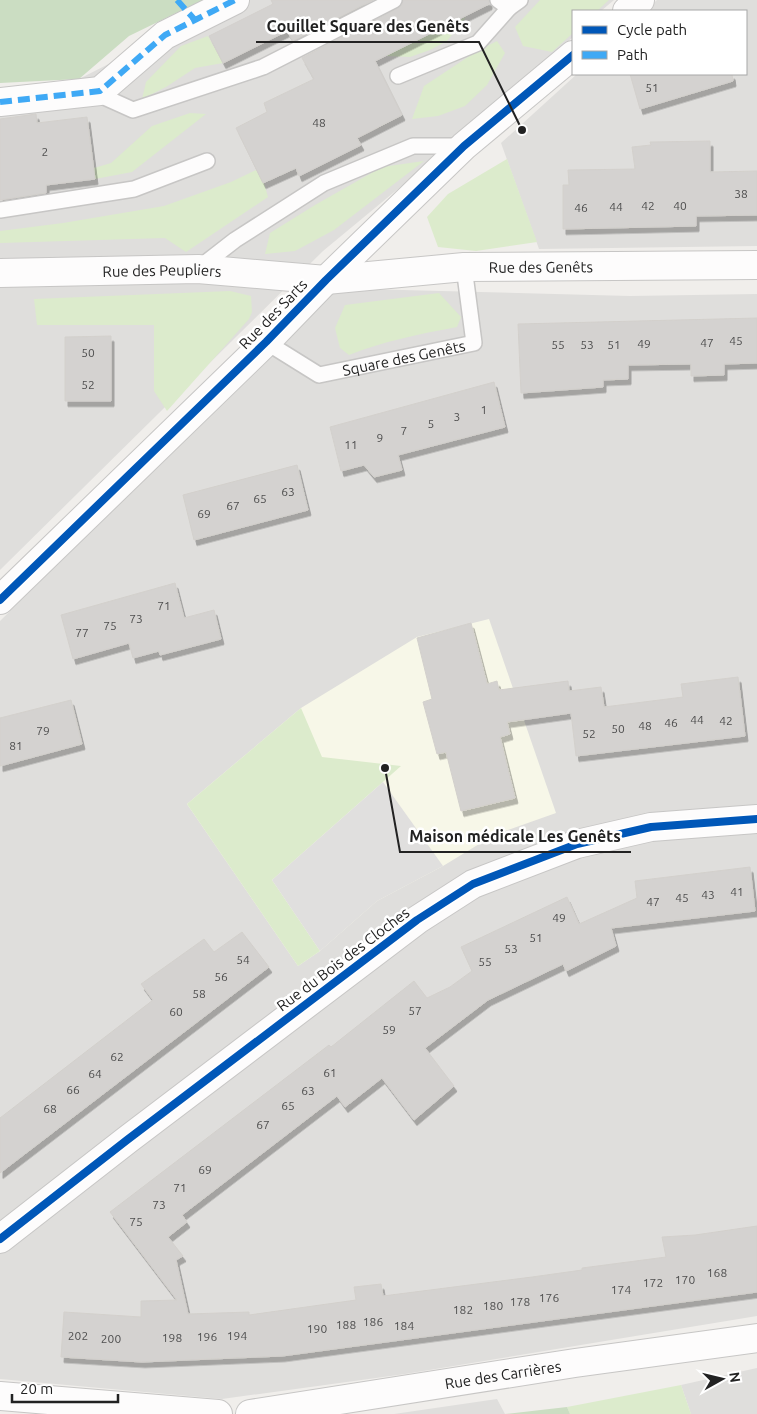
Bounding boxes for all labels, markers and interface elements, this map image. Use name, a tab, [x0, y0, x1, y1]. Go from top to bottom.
legend	[572, 10, 747, 75]
callout: Couillet Square des Genêts	[256, 11, 479, 42]
text: Couillet Square des Genêts	[267, 17, 469, 35]
text: Cycle path	[617, 21, 687, 38]
text: Path	[617, 46, 648, 63]
house number: 51	[645, 81, 659, 94]
house number: 48	[312, 116, 326, 129]
house number: 2	[42, 145, 48, 158]
house number: 38	[734, 187, 748, 200]
house number: 42	[641, 199, 655, 212]
house number: 40	[673, 199, 687, 212]
house number: 44	[609, 200, 623, 213]
house number: 46	[574, 201, 588, 214]
street label: Rue des Genêts	[489, 258, 593, 275]
street label: Rue des Peupliers	[102, 260, 222, 279]
street label: Rue des Sarts	[236, 276, 310, 352]
house number: 45	[729, 334, 743, 347]
house number: 47	[700, 336, 714, 349]
street label: Square des Genêts	[341, 337, 467, 378]
house number: 49	[637, 337, 651, 350]
house number: 55	[551, 338, 565, 351]
house number: 53	[580, 338, 594, 351]
house number: 51	[607, 338, 621, 351]
house number: 50	[81, 346, 95, 359]
house number: 52	[81, 378, 95, 391]
house number: 1	[481, 403, 487, 416]
house number: 3	[454, 410, 460, 423]
house number: 5	[428, 417, 434, 430]
house number: 7	[401, 424, 407, 437]
house number: 9	[377, 431, 383, 444]
house number: 11	[344, 438, 358, 451]
house number: 63	[281, 485, 295, 498]
house number: 65	[253, 492, 267, 505]
house number: 67	[226, 499, 240, 512]
house number: 69	[197, 507, 211, 520]
house number: 71	[157, 599, 171, 612]
house number: 73	[129, 612, 143, 625]
house number: 75	[103, 619, 117, 632]
house number: 77	[75, 626, 89, 639]
house number: 44	[690, 713, 704, 726]
house number: 42	[719, 714, 733, 727]
house number: 46	[664, 716, 678, 729]
house number: 48	[638, 719, 652, 732]
house number: 50	[611, 722, 625, 735]
house number: 79	[36, 724, 50, 737]
house number: 52	[582, 727, 596, 740]
house number: 81	[9, 739, 23, 752]
callout: Maison médicale Les Genêts	[400, 821, 631, 852]
text: Maison médicale Les Genêts	[409, 827, 621, 845]
house number: 41	[730, 885, 744, 898]
house number: 43	[701, 888, 715, 901]
house number: 45	[675, 891, 689, 904]
house number: 47	[646, 895, 660, 908]
street label: Rue du Bois des Cloches	[273, 904, 413, 1014]
house number: 49	[552, 911, 566, 924]
house number: 51	[529, 931, 543, 944]
house number: 53	[504, 942, 518, 955]
house number: 54	[236, 953, 250, 966]
house number: 55	[478, 955, 492, 968]
house number: 56	[214, 970, 228, 983]
house number: 58	[192, 987, 206, 1000]
house number: 57	[408, 1004, 422, 1017]
house number: 60	[169, 1005, 183, 1018]
house number: 59	[382, 1023, 396, 1036]
house number: 62	[110, 1050, 124, 1063]
house number: 61	[323, 1066, 337, 1079]
house number: 64	[88, 1067, 102, 1080]
house number: 66	[66, 1083, 80, 1096]
house number: 63	[301, 1084, 315, 1097]
house number: 65	[281, 1099, 295, 1112]
house number: 68	[43, 1102, 57, 1115]
house number: 67	[256, 1118, 270, 1131]
house number: 69	[198, 1163, 212, 1176]
house number: 71	[173, 1181, 187, 1194]
house number: 73	[152, 1198, 166, 1211]
house number: 75	[129, 1215, 143, 1228]
house number: 168	[707, 1266, 727, 1279]
house number: 170	[675, 1273, 695, 1286]
house number: 172	[643, 1276, 663, 1289]
house number: 174	[611, 1283, 631, 1296]
house number: 176	[539, 1291, 559, 1304]
house number: 178	[510, 1295, 530, 1308]
house number: 180	[483, 1299, 503, 1312]
house number: 182	[453, 1303, 473, 1316]
house number: 186	[363, 1315, 383, 1328]
house number: 188	[336, 1318, 356, 1331]
house number: 184	[394, 1319, 414, 1332]
house number: 190	[307, 1322, 327, 1335]
house number: 202	[68, 1329, 88, 1342]
house number: 194	[227, 1329, 247, 1342]
house number: 196	[197, 1330, 217, 1343]
house number: 198	[162, 1331, 182, 1344]
house number: 200	[101, 1332, 121, 1345]
north arrow	[697, 1354, 747, 1404]
street label: Rue des Carrières	[444, 1357, 562, 1392]
text: N	[726, 1371, 744, 1383]
scale bar	[12, 1372, 119, 1404]
text: 20 m	[20, 1380, 53, 1397]

